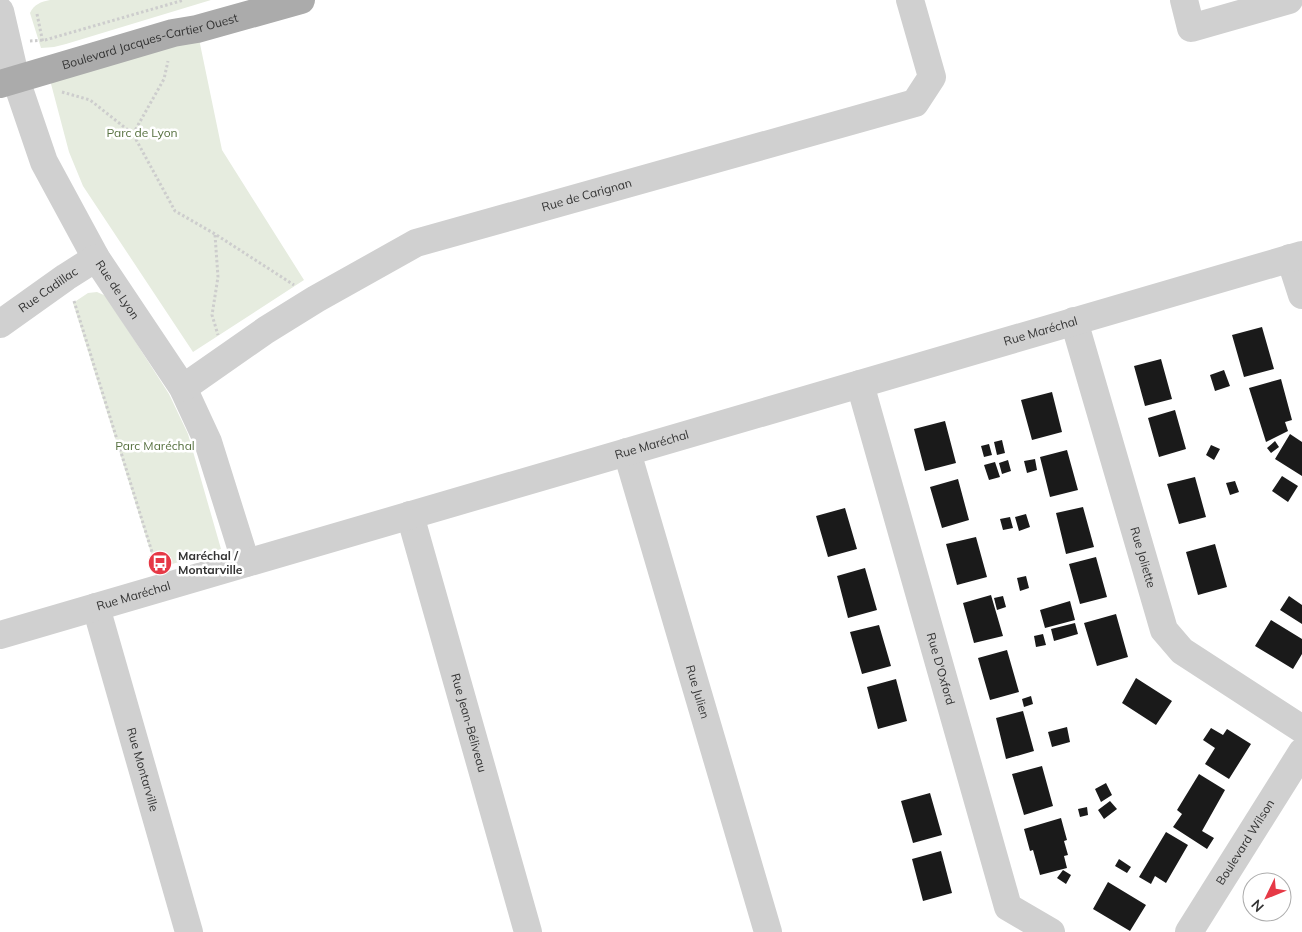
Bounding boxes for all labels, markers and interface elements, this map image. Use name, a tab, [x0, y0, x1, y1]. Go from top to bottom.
street label: Boulevard Jacques-Cartier Ouest	[60, 10, 240, 72]
park label: Parc de Lyon	[106, 125, 178, 140]
street label: Rue de Carignan	[540, 175, 633, 214]
street label: Rue de Lyon	[93, 257, 143, 322]
street label: Rue Cadillac	[15, 264, 80, 316]
street label: Rue Maréchal	[1002, 313, 1079, 349]
street label: Rue Maréchal	[613, 426, 690, 462]
park label: Parc Maréchal	[115, 438, 195, 453]
street label: Rue Joliette	[1127, 525, 1159, 589]
place label: Maréchal / Montarville	[178, 548, 243, 577]
bus stop icon: Maréchal / Montarville	[147, 550, 173, 576]
street label: Rue Maréchal	[95, 578, 172, 613]
street label: Rue D'Oxford	[924, 631, 958, 707]
street label: Rue Julien	[683, 663, 713, 720]
street label: Rue Jean-Béliveau	[448, 671, 490, 774]
street label: Rue Montarville	[124, 726, 162, 813]
street label: Boulevard Wilson	[1212, 796, 1277, 888]
north arrow	[1242, 872, 1292, 922]
text: N	[1247, 896, 1268, 916]

